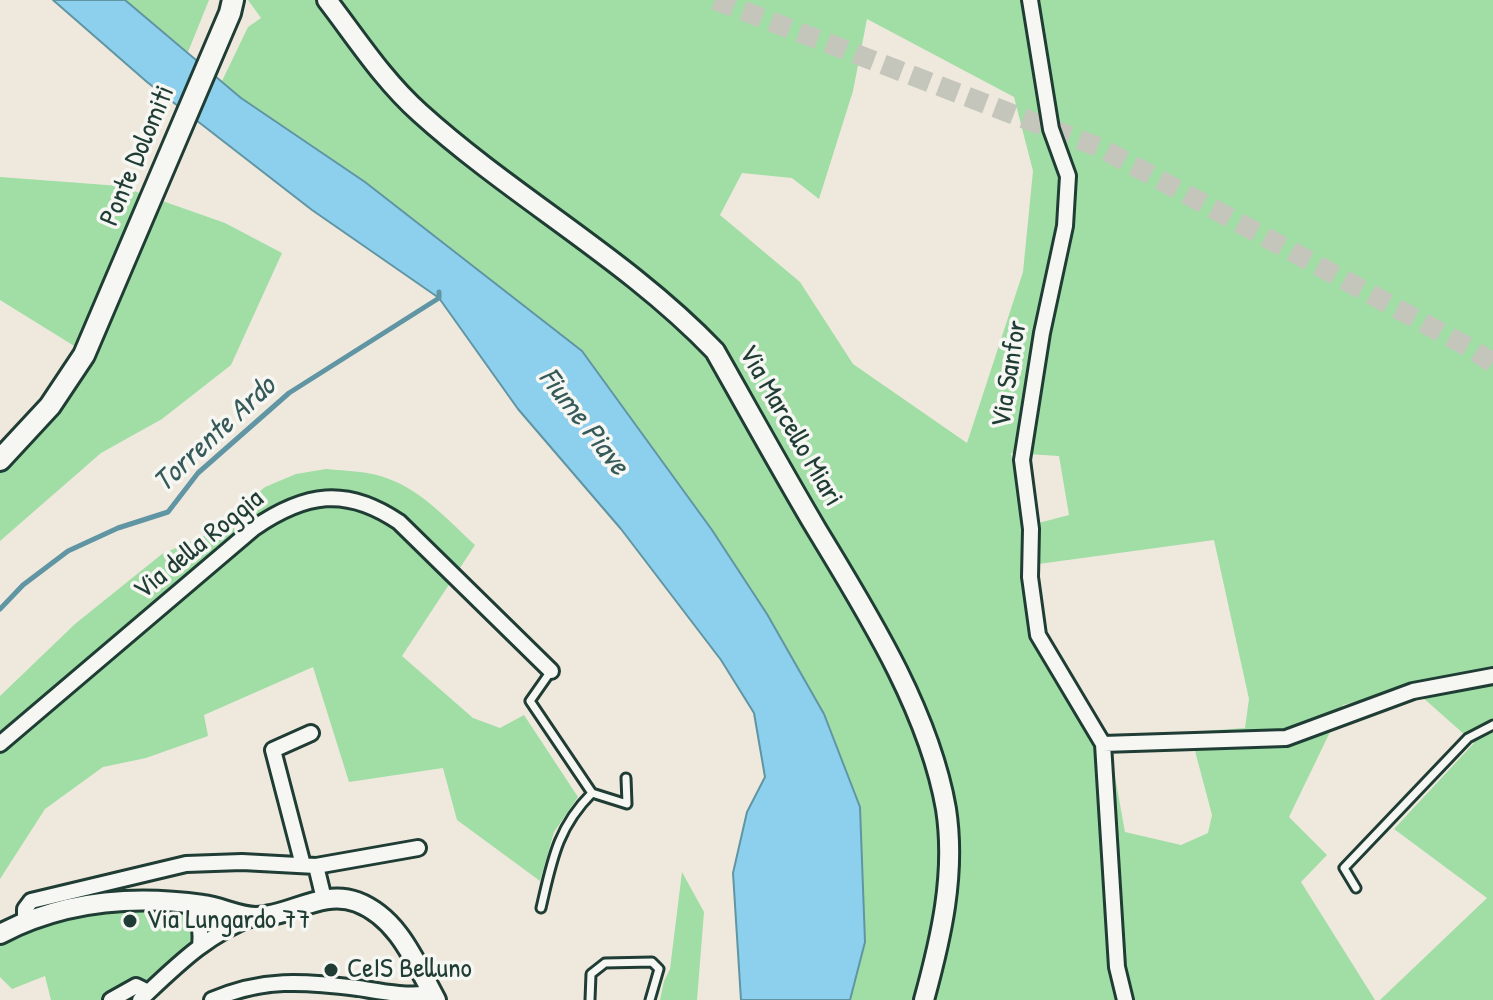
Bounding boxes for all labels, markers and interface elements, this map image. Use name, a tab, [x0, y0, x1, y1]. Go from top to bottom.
street label: Ponte Dolomiti	[93, 81, 183, 231]
street label: Via Sanfor	[985, 318, 1035, 430]
street label: Via Marcello Miari	[730, 339, 850, 513]
water label: Fiume Piave	[530, 361, 636, 483]
water label: Torrente Ardo	[146, 369, 284, 501]
street label: Via della Roggia	[127, 482, 271, 608]
place label: Via Lungardo 77	[146, 904, 310, 938]
marker: Via Lungardo 77	[121, 912, 139, 930]
place label: CeIS Belluno	[347, 953, 472, 987]
marker: CeIS Belluno	[322, 961, 340, 979]

